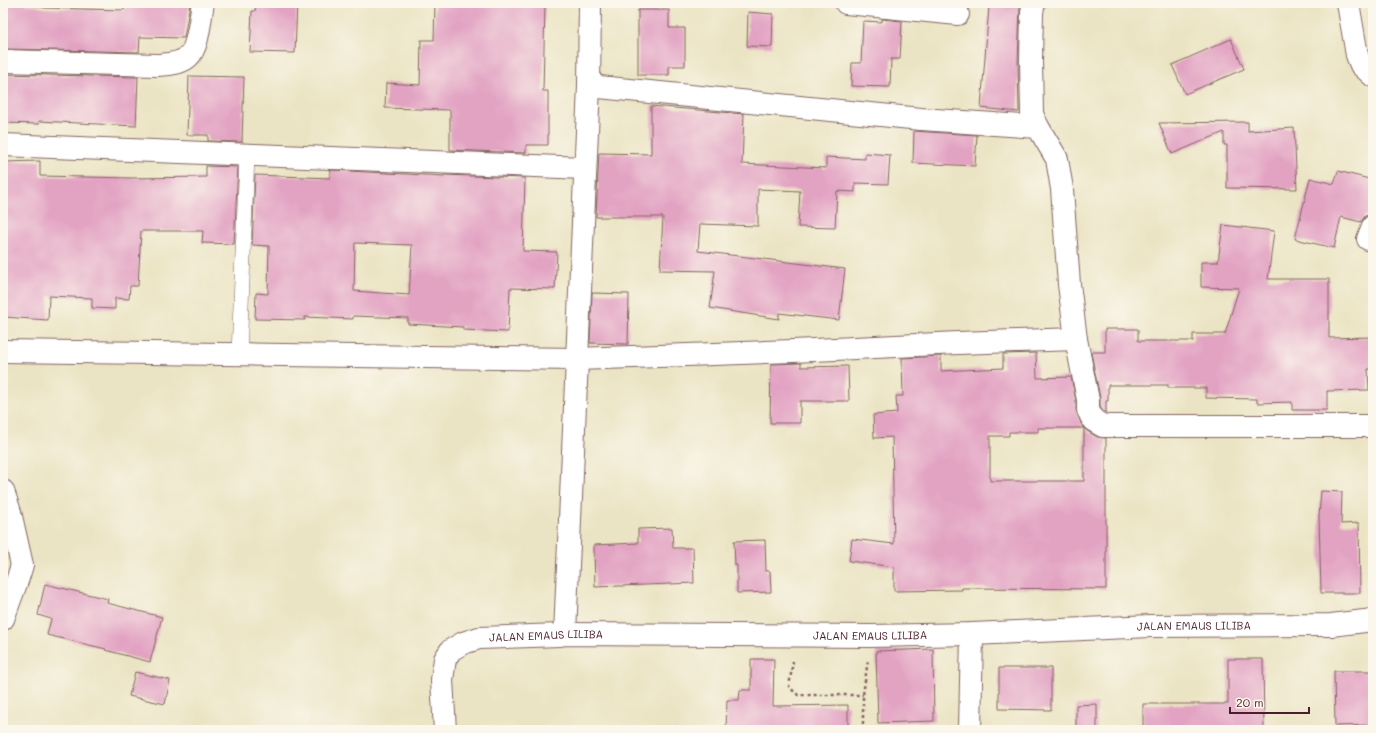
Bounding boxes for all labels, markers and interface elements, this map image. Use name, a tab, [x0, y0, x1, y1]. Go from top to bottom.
street label: JALAN EMAUS LILIBA	[1136, 617, 1251, 634]
street label: JALAN EMAUS LILIBA	[489, 626, 603, 645]
street label: JALAN EMAUS LILIBA	[813, 627, 927, 643]
scale bar	[1230, 689, 1309, 715]
text: 20 m	[1236, 694, 1264, 710]

